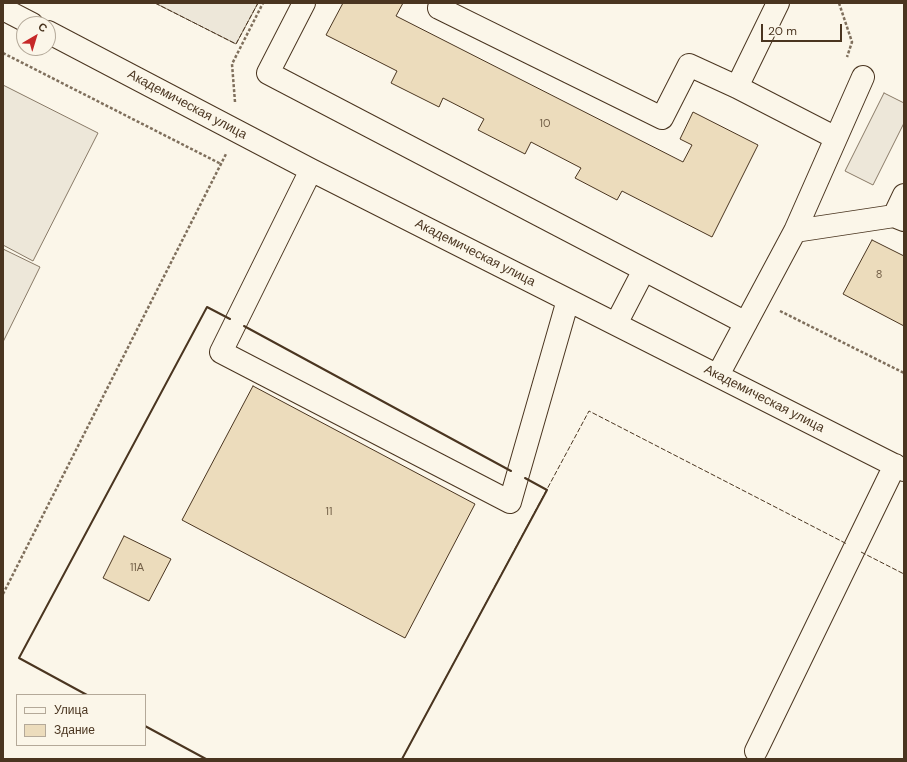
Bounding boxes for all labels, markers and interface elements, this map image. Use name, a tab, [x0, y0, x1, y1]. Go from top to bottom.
north arrow	[16, 16, 56, 56]
scale bar	[763, 16, 844, 42]
text: С	[35, 19, 50, 35]
text: 20 m	[768, 23, 797, 39]
street label: Академическая улица	[125, 67, 249, 143]
house number: 10	[540, 117, 550, 131]
street label: Академическая улица	[412, 216, 538, 290]
house number: 8	[876, 268, 882, 282]
street label: Академическая улица	[701, 362, 827, 436]
house number: 11	[326, 505, 332, 519]
house number: 11А	[130, 561, 144, 575]
legend	[16, 694, 146, 746]
text: Улица	[54, 702, 88, 718]
text: Здание	[54, 722, 95, 738]

